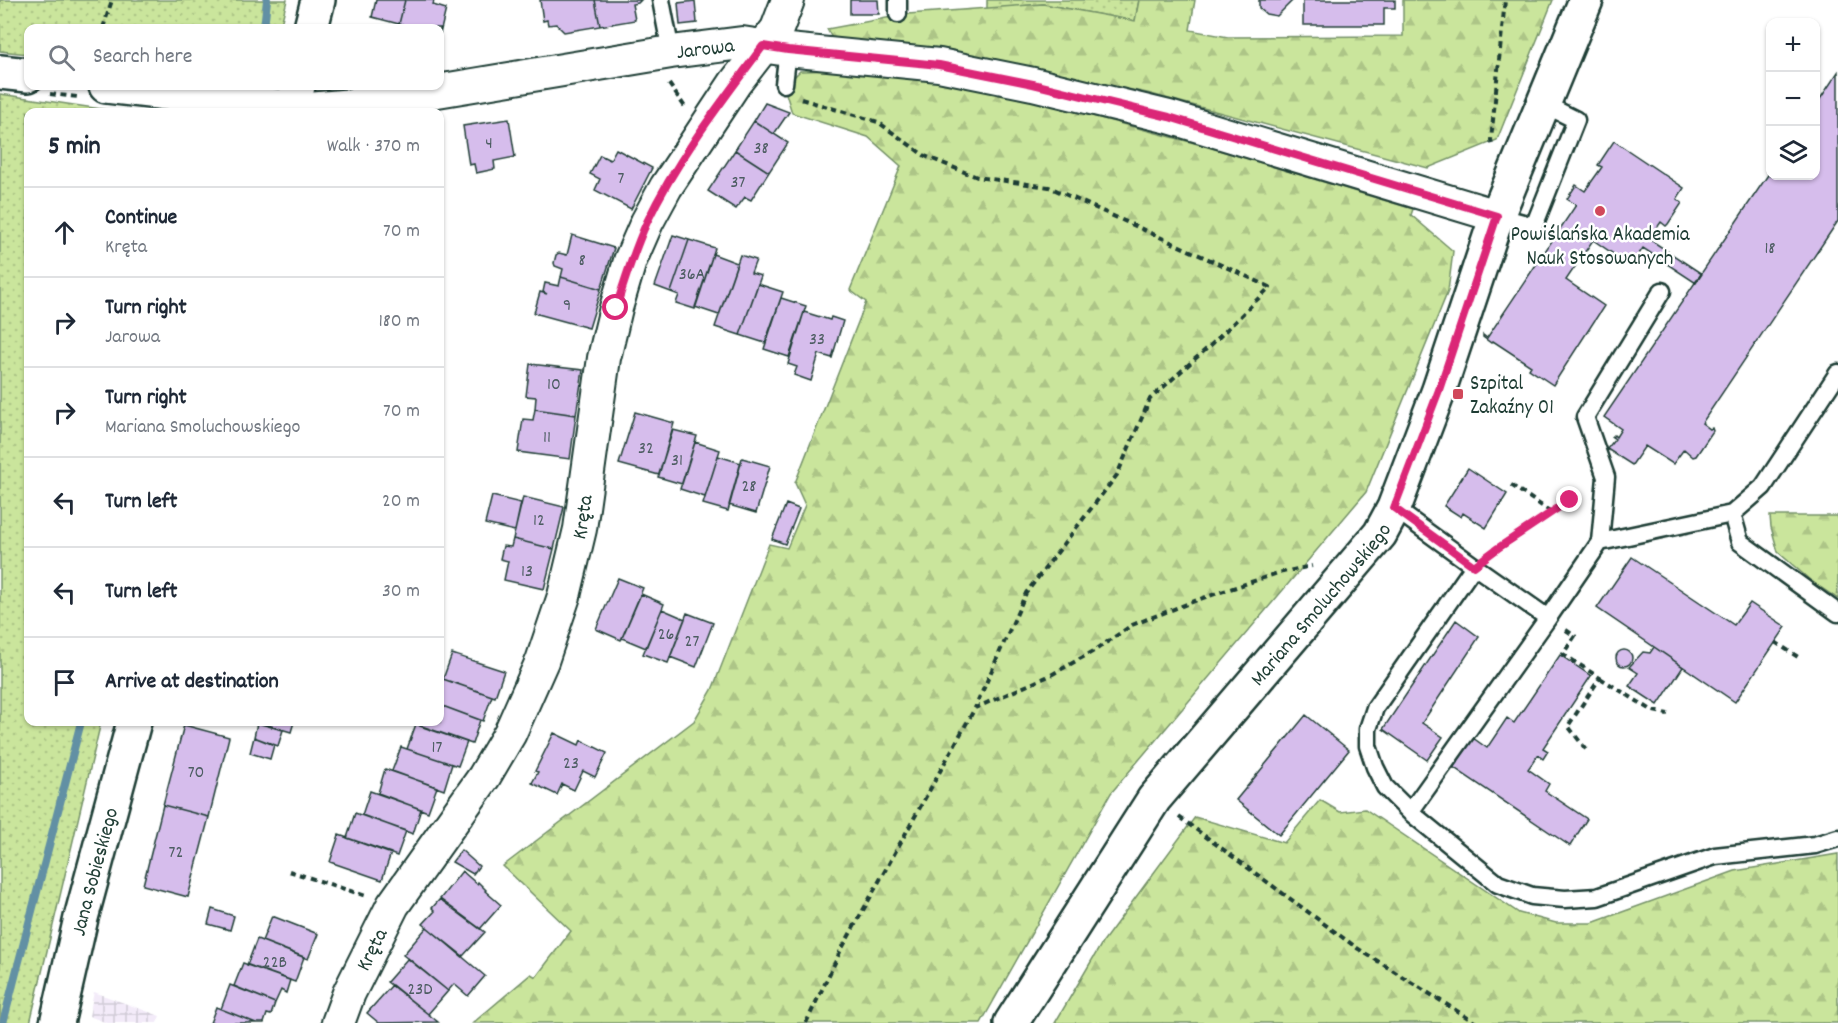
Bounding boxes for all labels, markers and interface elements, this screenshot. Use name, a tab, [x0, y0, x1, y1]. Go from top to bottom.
map controls	[1766, 18, 1820, 180]
button: +	[1766, 18, 1820, 72]
search box	[24, 24, 444, 90]
street label: Jarowa	[675, 32, 737, 69]
icon: search	[45, 41, 78, 74]
text: Search here	[93, 42, 192, 73]
button: −	[1766, 72, 1820, 126]
button: layers	[1766, 126, 1820, 180]
text: 5 min	[48, 129, 101, 166]
house number: 4	[485, 132, 493, 157]
text: Walk · 370 m	[327, 133, 420, 161]
house number: 38	[753, 137, 769, 162]
house number: 7	[618, 167, 625, 192]
house number: 37	[731, 171, 746, 196]
text: Continue	[105, 203, 177, 234]
marker: Powiślańska Akademia Nauk Stosowanych	[1593, 204, 1607, 218]
icon: ahead	[48, 216, 81, 249]
text: 70 m	[383, 218, 420, 246]
place label: Powiślańska Akademia Nauk Stosowanych	[1510, 221, 1691, 275]
text: Kręta	[105, 234, 147, 262]
house number: 18	[1764, 237, 1776, 262]
house number: 8	[578, 249, 586, 274]
house number: 36A	[679, 263, 705, 288]
text: Turn right	[105, 293, 187, 324]
house number: 9	[563, 294, 571, 319]
route start	[602, 294, 628, 320]
icon: right	[48, 306, 81, 339]
text: 180 m	[378, 308, 420, 336]
text: Jarowa	[105, 324, 160, 352]
house number: 33	[809, 328, 825, 353]
place label: Szpital Zakaźny 01	[1470, 370, 1554, 424]
house number: 10	[547, 373, 561, 398]
text: Turn right	[105, 383, 187, 414]
marker: Szpital Zakaźny 01	[1451, 387, 1465, 401]
icon: right	[48, 396, 81, 429]
text: 70 m	[383, 398, 420, 426]
text: Mariana Smoluchowskiego	[105, 414, 300, 442]
house number: 11	[543, 426, 551, 451]
house number: 32	[638, 437, 654, 462]
house number: 31	[671, 449, 683, 474]
house number: 28	[741, 475, 757, 500]
icon: left	[48, 486, 81, 519]
route end	[1556, 486, 1582, 512]
text: Turn left	[105, 487, 177, 518]
text: 20 m	[382, 488, 420, 516]
street label: Kręta	[566, 492, 603, 543]
house number: 12	[533, 509, 545, 534]
street label: Mariana Smoluchowskiego	[1245, 519, 1401, 694]
house number: 13	[521, 560, 533, 585]
icon: left	[48, 576, 81, 609]
text: Turn left	[105, 577, 177, 608]
text: 30 m	[382, 578, 420, 606]
house number: 26	[658, 623, 674, 648]
house number: 27	[685, 630, 699, 655]
icon: arrive	[48, 666, 81, 699]
text: Arrive at destination	[105, 667, 279, 698]
house number: 17	[432, 736, 443, 761]
house number: 23	[563, 752, 579, 777]
house number: 70	[188, 761, 204, 786]
street label: Jana Sobieskiego	[65, 805, 128, 939]
house number: 72	[169, 841, 183, 866]
street label: Kręta	[350, 923, 397, 977]
house number: 22B	[263, 951, 287, 976]
house number: 23D	[407, 978, 433, 1003]

